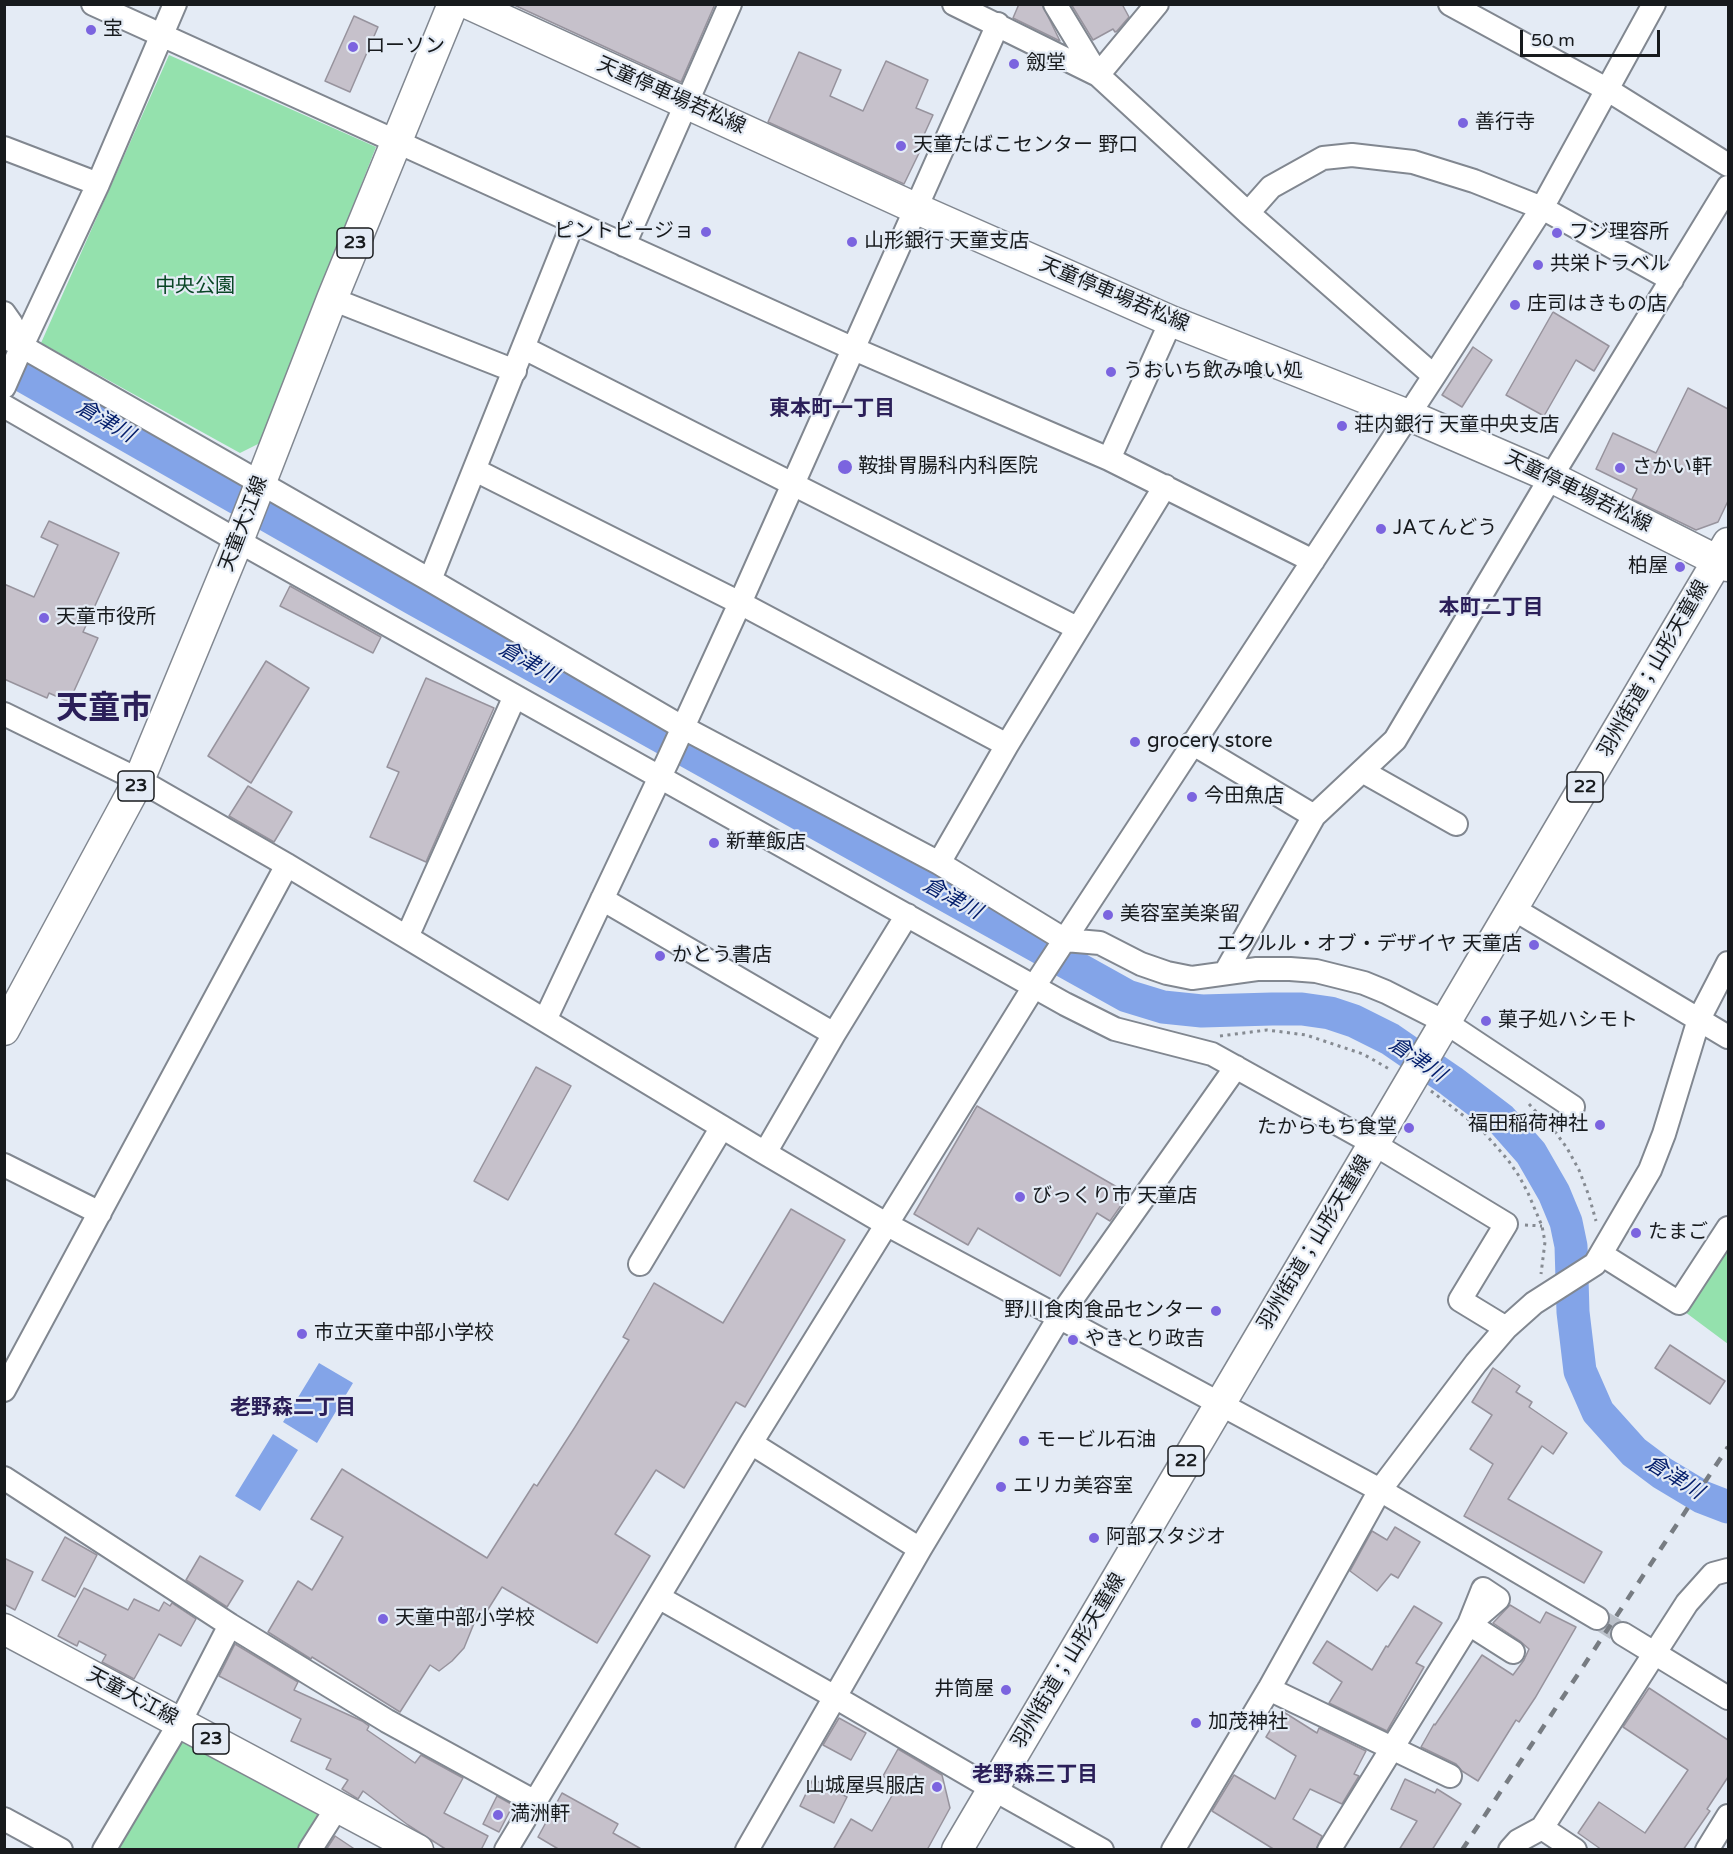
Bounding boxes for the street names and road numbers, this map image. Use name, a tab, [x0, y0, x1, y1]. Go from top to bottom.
street label: 天童停車場若松線	[593, 52, 749, 140]
road number: 23	[337, 228, 373, 258]
street label: 天童停車場若松線	[1036, 253, 1192, 337]
street label: 天童停車場若松線	[1501, 446, 1655, 538]
street label: 天童大江線	[215, 473, 273, 575]
street label: 羽州街道；山形天童線	[1594, 576, 1714, 762]
road number: 23	[118, 771, 154, 801]
road number: 22	[1567, 772, 1603, 802]
street label: 羽州街道；山形天童線	[1253, 1151, 1377, 1335]
road number: 22	[1168, 1446, 1204, 1476]
street label: 羽州街道；山形天童線	[1007, 1569, 1131, 1753]
street label: 天童大江線	[82, 1663, 182, 1731]
road number: 23	[193, 1724, 229, 1754]

